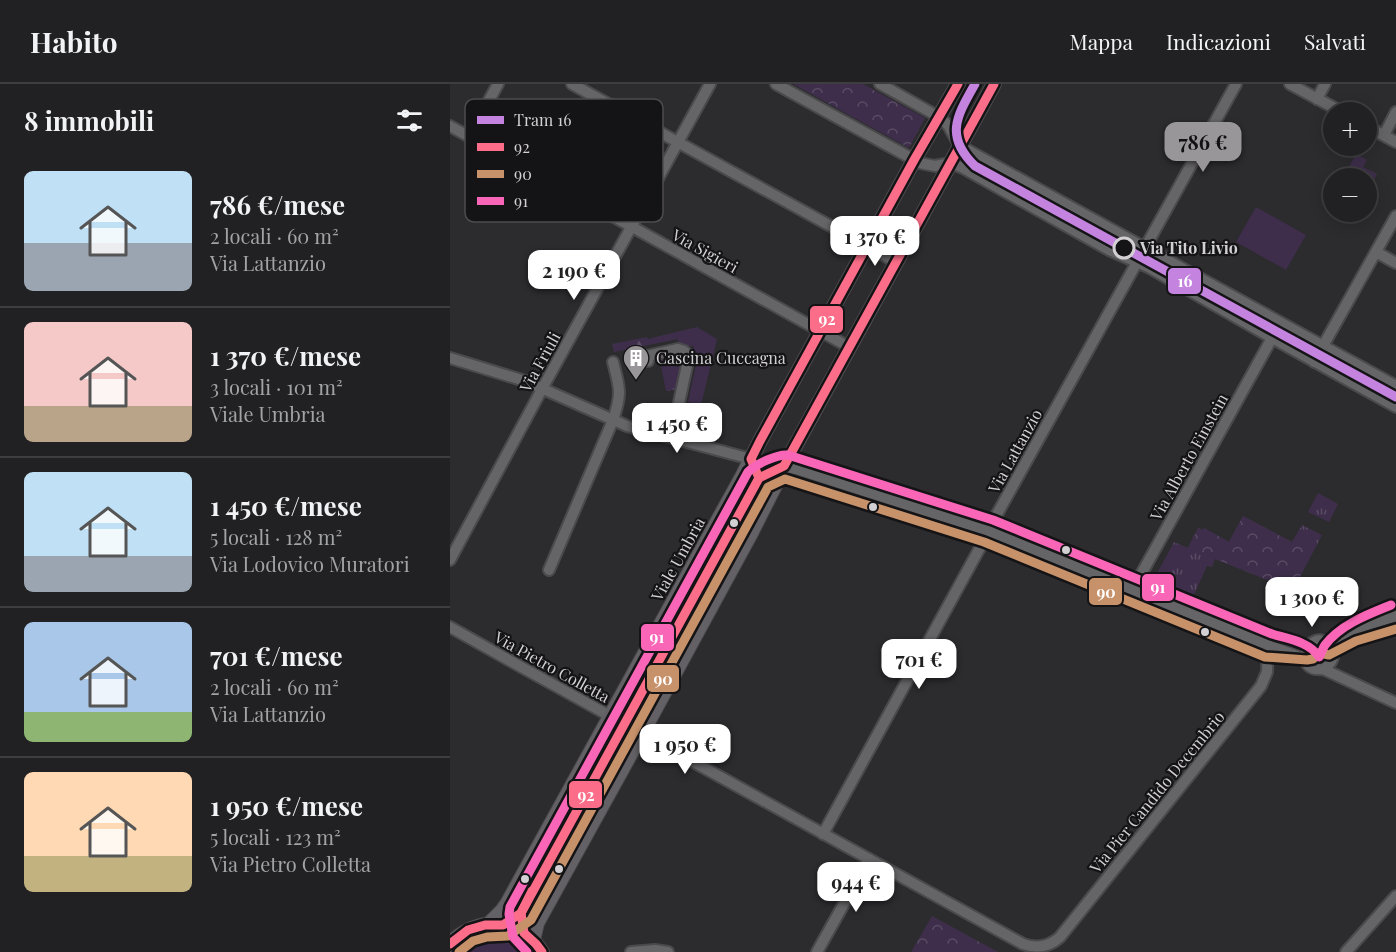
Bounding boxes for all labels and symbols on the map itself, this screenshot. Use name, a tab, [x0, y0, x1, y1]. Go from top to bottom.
legend	[465, 99, 663, 222]
text: Tram 16	[514, 109, 571, 130]
pin: 786 €	[1161, 122, 1245, 173]
text: 92	[514, 136, 530, 157]
text: 90	[514, 163, 532, 184]
text: 91	[514, 190, 528, 211]
pin: 1 370 €	[820, 216, 930, 267]
street label: Via Sigieri	[668, 223, 742, 277]
marker: Via Tito Livio	[1113, 237, 1135, 259]
place label: Via Tito Livio	[1139, 237, 1238, 258]
pin: 2 190 €	[519, 250, 629, 301]
line badge: 16	[1167, 267, 1202, 295]
text: 16	[1177, 270, 1193, 291]
line badge: 92	[809, 305, 844, 334]
text: 92	[818, 308, 836, 329]
street label: Via Friuli	[514, 328, 565, 396]
building icon: Cascina Cuccagna	[621, 343, 651, 381]
place label: Cascina Cuccagna	[656, 347, 786, 368]
street label: Via Alberto Einstein	[1144, 389, 1232, 525]
pin: 1 450 €	[622, 403, 732, 454]
street label: Via Lattanzio	[982, 405, 1046, 497]
unlabelled marker	[867, 501, 879, 513]
street label: Viale Umbria	[645, 513, 709, 605]
unlabelled marker	[728, 517, 740, 529]
unlabelled marker	[1060, 544, 1072, 556]
line badge: 91	[1141, 573, 1175, 602]
text: 91	[1151, 576, 1165, 597]
line badge: 90	[1088, 577, 1123, 606]
pin: 1 300 €	[1257, 577, 1367, 628]
text: 90	[1096, 581, 1116, 602]
line badge: 91	[640, 623, 675, 652]
street label: Via Pietro Colletta	[490, 626, 614, 707]
text: 91	[650, 626, 664, 647]
unlabelled marker	[1199, 626, 1211, 638]
pin: 701 €	[877, 639, 961, 690]
line badge: 90	[646, 664, 680, 693]
text: 90	[653, 668, 673, 689]
street label: Via Pier Candido Decembrio	[1084, 706, 1229, 878]
pin: 1 950 €	[630, 724, 740, 775]
line badge: 92	[568, 780, 603, 809]
text: 92	[577, 784, 595, 805]
pin: 944 €	[814, 862, 898, 913]
unlabelled marker	[553, 863, 565, 875]
unlabelled marker	[519, 873, 531, 885]

